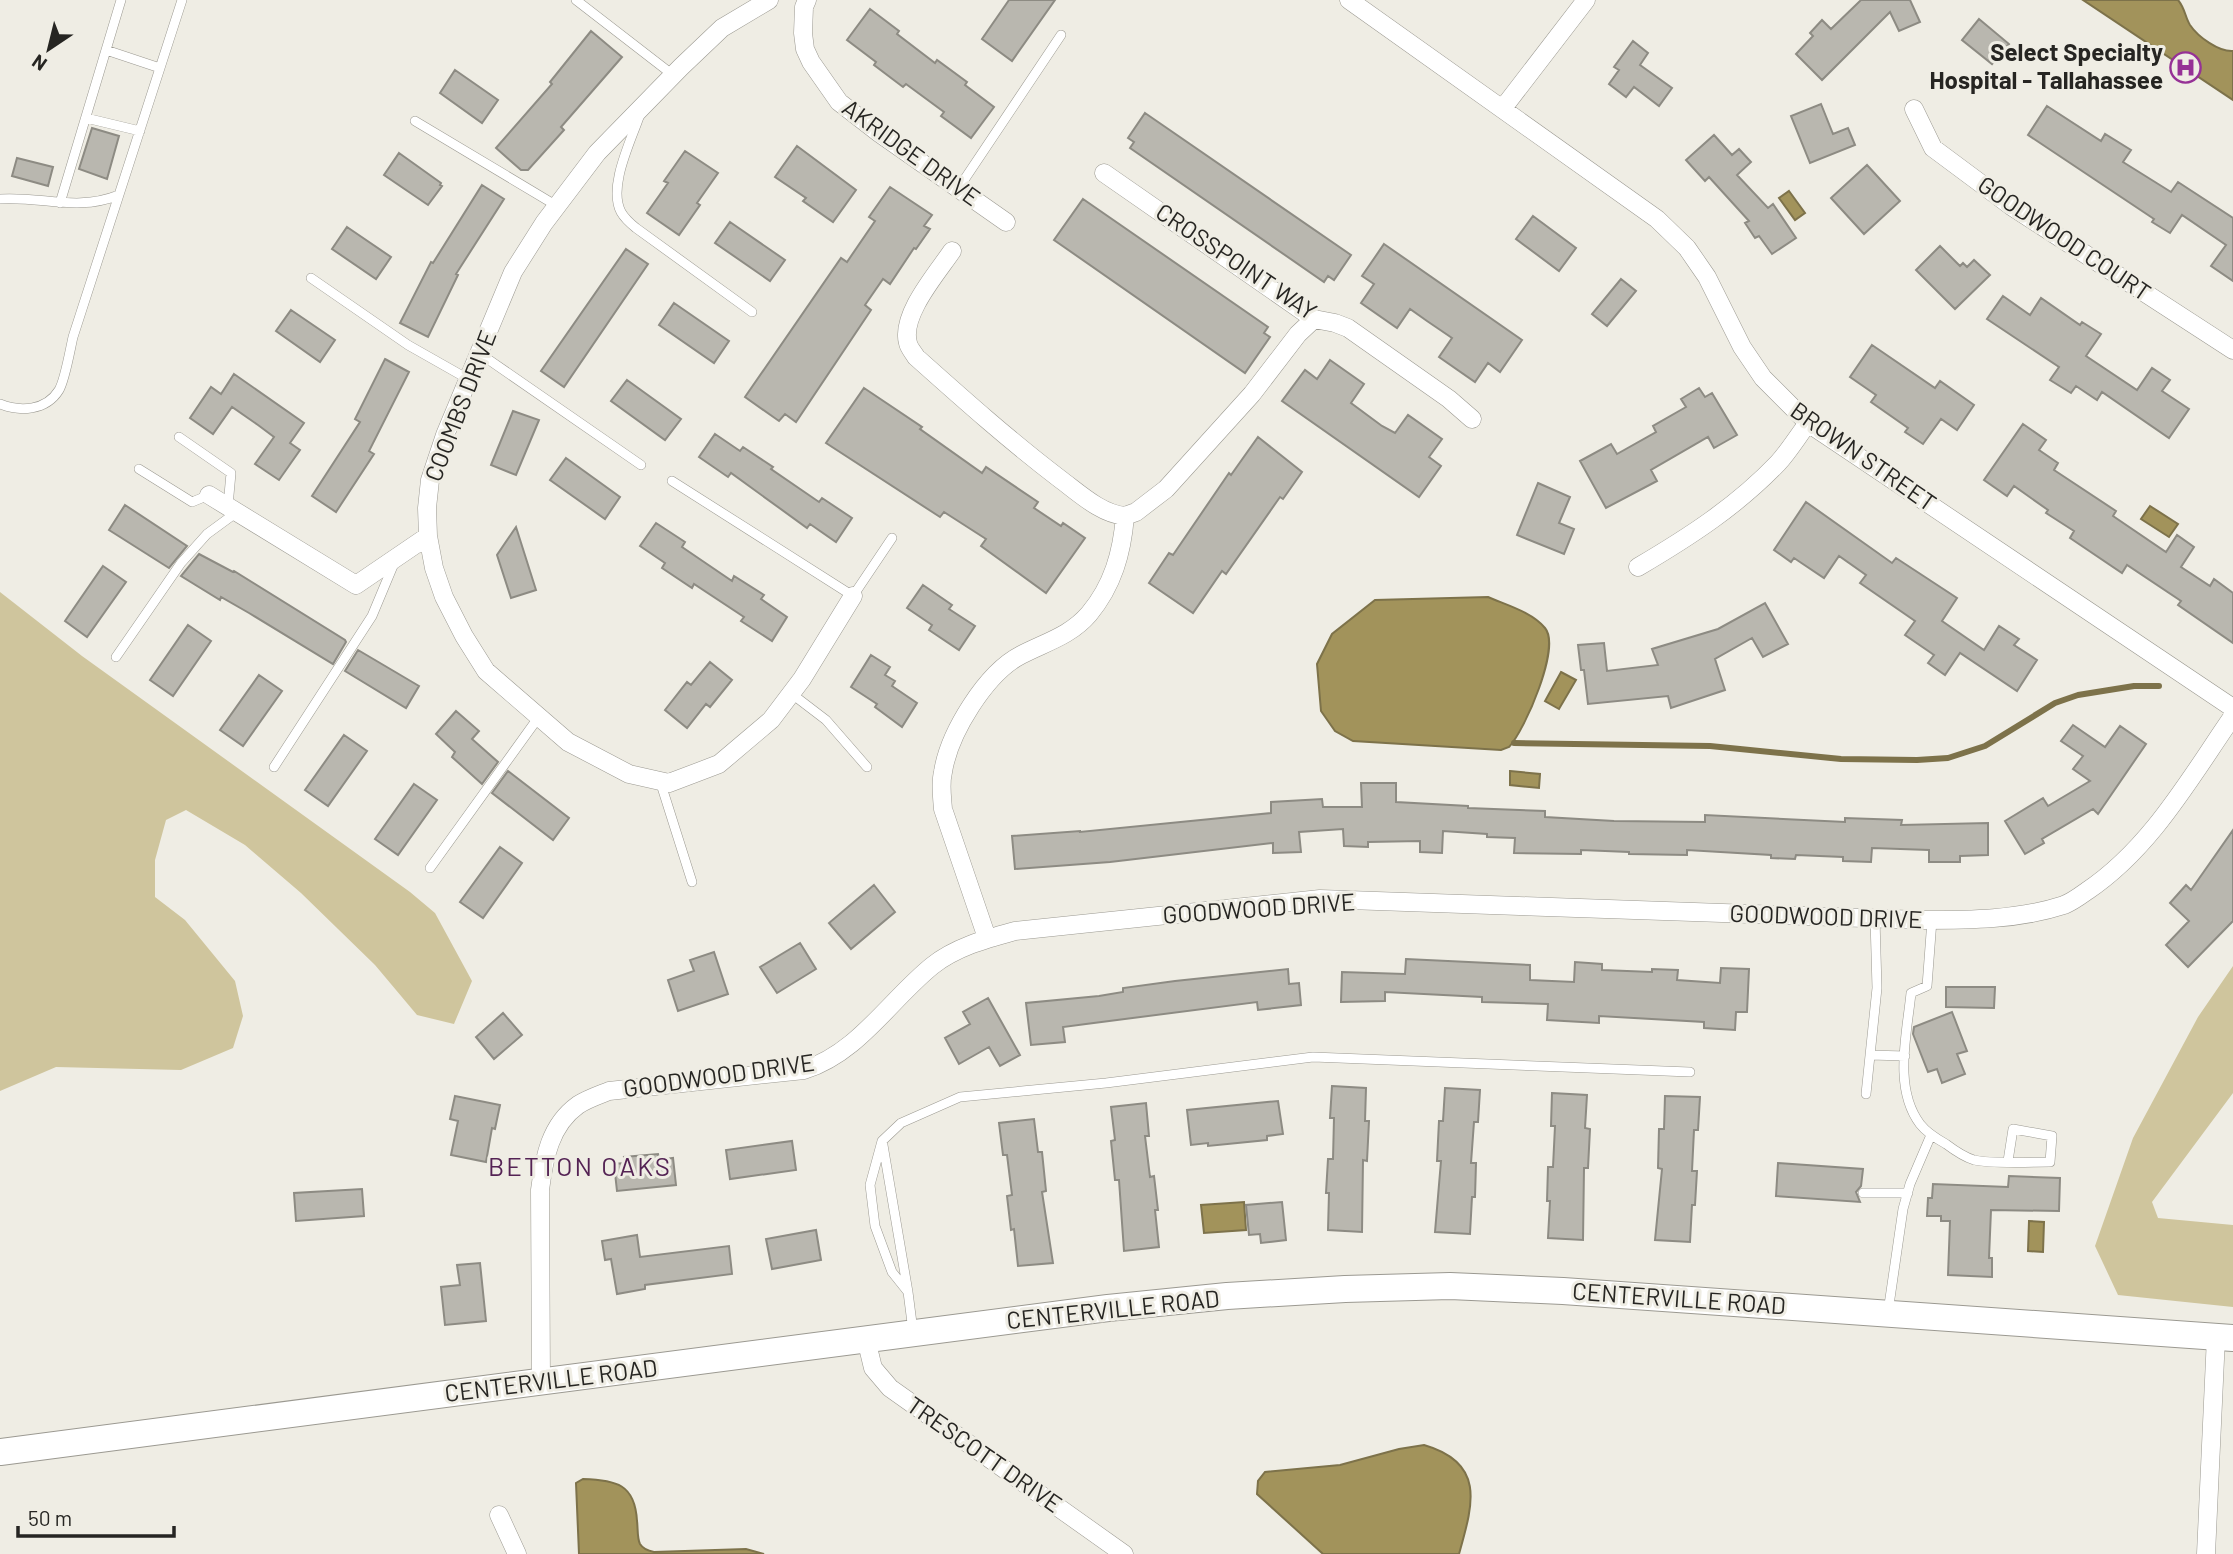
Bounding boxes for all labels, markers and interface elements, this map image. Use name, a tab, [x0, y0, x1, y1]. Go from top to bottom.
north arrow	[14, 14, 84, 84]
place label: Select Specialty Hospital - Tallahassee	[1930, 37, 2163, 94]
text: N	[27, 50, 51, 76]
hospital icon: Select Specialty Hospital - Tallahassee	[2169, 50, 2203, 84]
street label: AKRIDGE DRIVE	[837, 92, 986, 211]
street label: GOODWOOD COURT	[1973, 169, 2157, 306]
street label: CROSSPOINT WAY	[1151, 196, 1323, 325]
street label: COOMBS DRIVE	[417, 326, 502, 485]
street label: BROWN STREET	[1786, 395, 1942, 517]
street label: GOODWOOD DRIVE	[1162, 886, 1356, 929]
street label: GOODWOOD DRIVE	[1729, 898, 1923, 933]
street label: GOODWOOD DRIVE	[621, 1047, 816, 1102]
district label: BETTON OAKS	[488, 1150, 672, 1181]
street label: CENTERVILLE ROAD	[1571, 1276, 1787, 1319]
street label: CENTERVILLE ROAD	[1005, 1283, 1221, 1334]
street label: CENTERVILLE ROAD	[443, 1352, 659, 1407]
street label: TRESCOTT DRIVE	[902, 1390, 1068, 1518]
scale bar	[18, 1494, 173, 1538]
text: 50 m	[28, 1505, 72, 1530]

